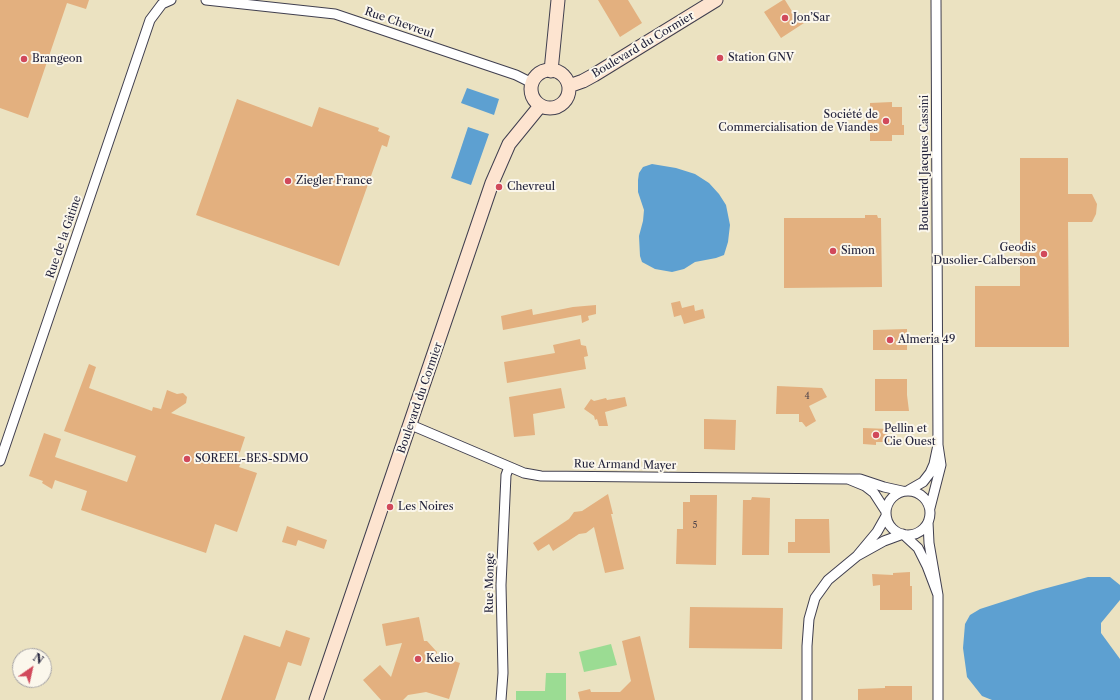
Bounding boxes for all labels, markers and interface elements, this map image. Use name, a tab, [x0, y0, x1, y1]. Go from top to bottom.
street label: Rue Chevreul	[363, 5, 435, 41]
street label: Boulevard du Cormier	[590, 9, 696, 81]
place label: Jon’Sar	[793, 11, 830, 25]
marker: Jon’Sar	[780, 13, 790, 23]
place label: Station GNV	[728, 51, 794, 65]
place label: Brangeon	[32, 52, 82, 66]
marker: Station GNV	[715, 53, 725, 63]
marker: Brangeon	[19, 54, 29, 64]
street label: Boulevard Jacques Cassini	[918, 95, 932, 231]
place label: Société de Commercialisation de Viandes	[718, 108, 878, 134]
marker: Société de Commercialisation de Viandes	[881, 116, 891, 126]
place label: Ziegler France	[296, 174, 372, 188]
marker: Ziegler France	[283, 176, 293, 186]
place label: Chevreul	[507, 180, 555, 194]
marker: Chevreul	[494, 182, 504, 192]
street label: Rue de la Gâtine	[44, 194, 84, 280]
place label: Geodis Dusolier-Calberson	[933, 241, 1036, 267]
place label: Simon	[841, 244, 875, 258]
marker: Simon	[828, 246, 838, 256]
marker: Geodis Dusolier-Calberson	[1039, 249, 1049, 259]
place label: Almeria 49	[898, 333, 955, 347]
marker: Almeria 49	[885, 335, 895, 345]
street label: Boulevard du Cormier	[395, 341, 445, 455]
house number: 4	[804, 391, 810, 401]
place label: Pellin et Cie Ouest	[884, 422, 936, 448]
marker: Pellin et Cie Ouest	[871, 430, 881, 440]
place label: SOREEL-BES-SDMO	[195, 452, 308, 466]
marker: SOREEL-BES-SDMO	[182, 454, 192, 464]
street label: Rue Armand Mayer	[574, 458, 676, 472]
place label: Les Noires	[398, 500, 453, 514]
marker: Les Noires	[385, 502, 395, 512]
house number: 5	[693, 520, 697, 530]
street label: Rue Monge	[483, 553, 497, 613]
north arrow	[12, 648, 52, 688]
text: N	[30, 650, 46, 667]
place label: Kelio	[426, 652, 454, 666]
marker: Kelio	[413, 654, 423, 664]

